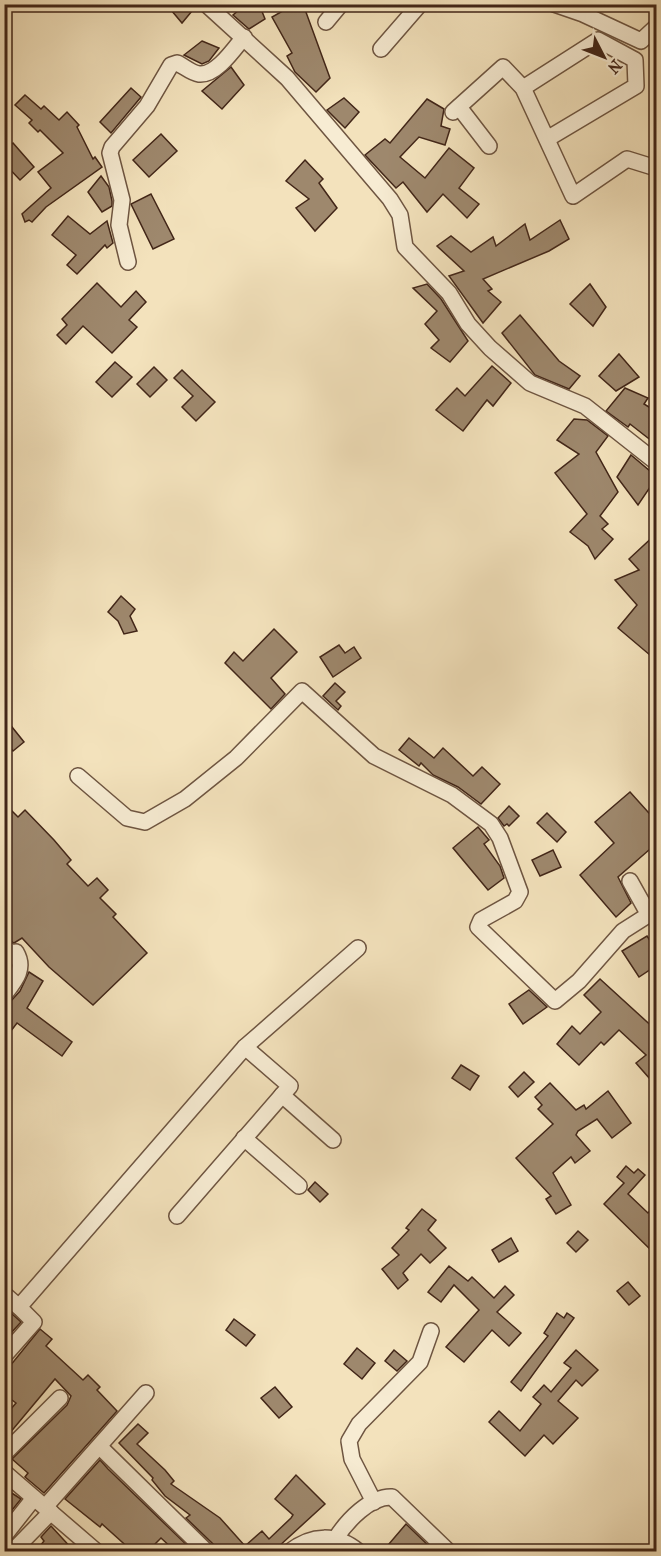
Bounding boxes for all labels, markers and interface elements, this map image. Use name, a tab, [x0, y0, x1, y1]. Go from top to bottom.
north arrow	[574, 27, 634, 87]
text: N	[603, 56, 626, 78]

